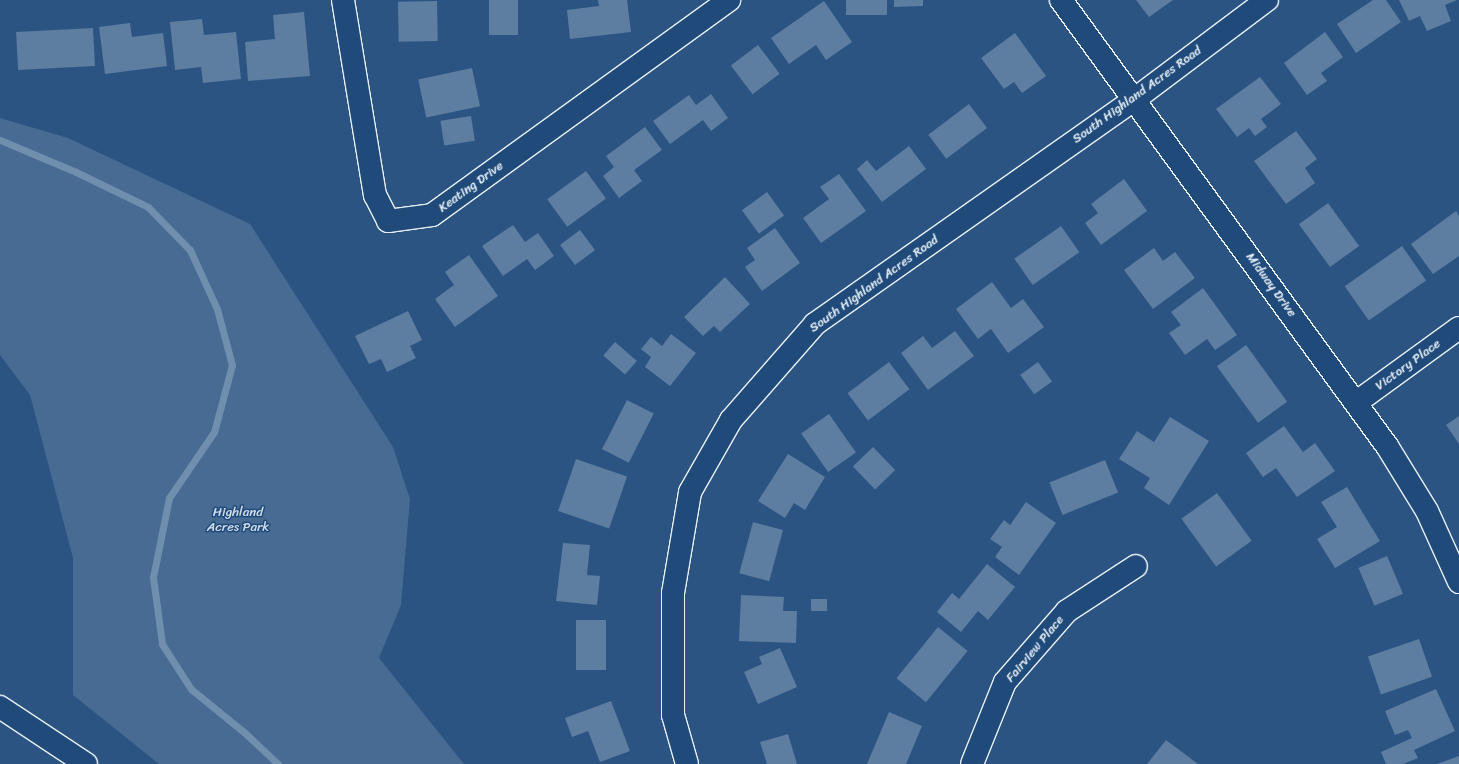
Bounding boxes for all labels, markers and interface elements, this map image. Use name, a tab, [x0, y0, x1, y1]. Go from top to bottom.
street label: South Highland Acres Road	[1070, 43, 1204, 147]
street label: Keating Drive	[435, 158, 507, 216]
street label: South Highland Acres Road	[807, 232, 941, 336]
street label: Midway Drive	[1242, 250, 1300, 320]
street label: Victory Place	[1372, 336, 1444, 394]
park label: Highland Acres Park	[207, 505, 269, 536]
street label: Fairview Place	[1003, 612, 1067, 686]

